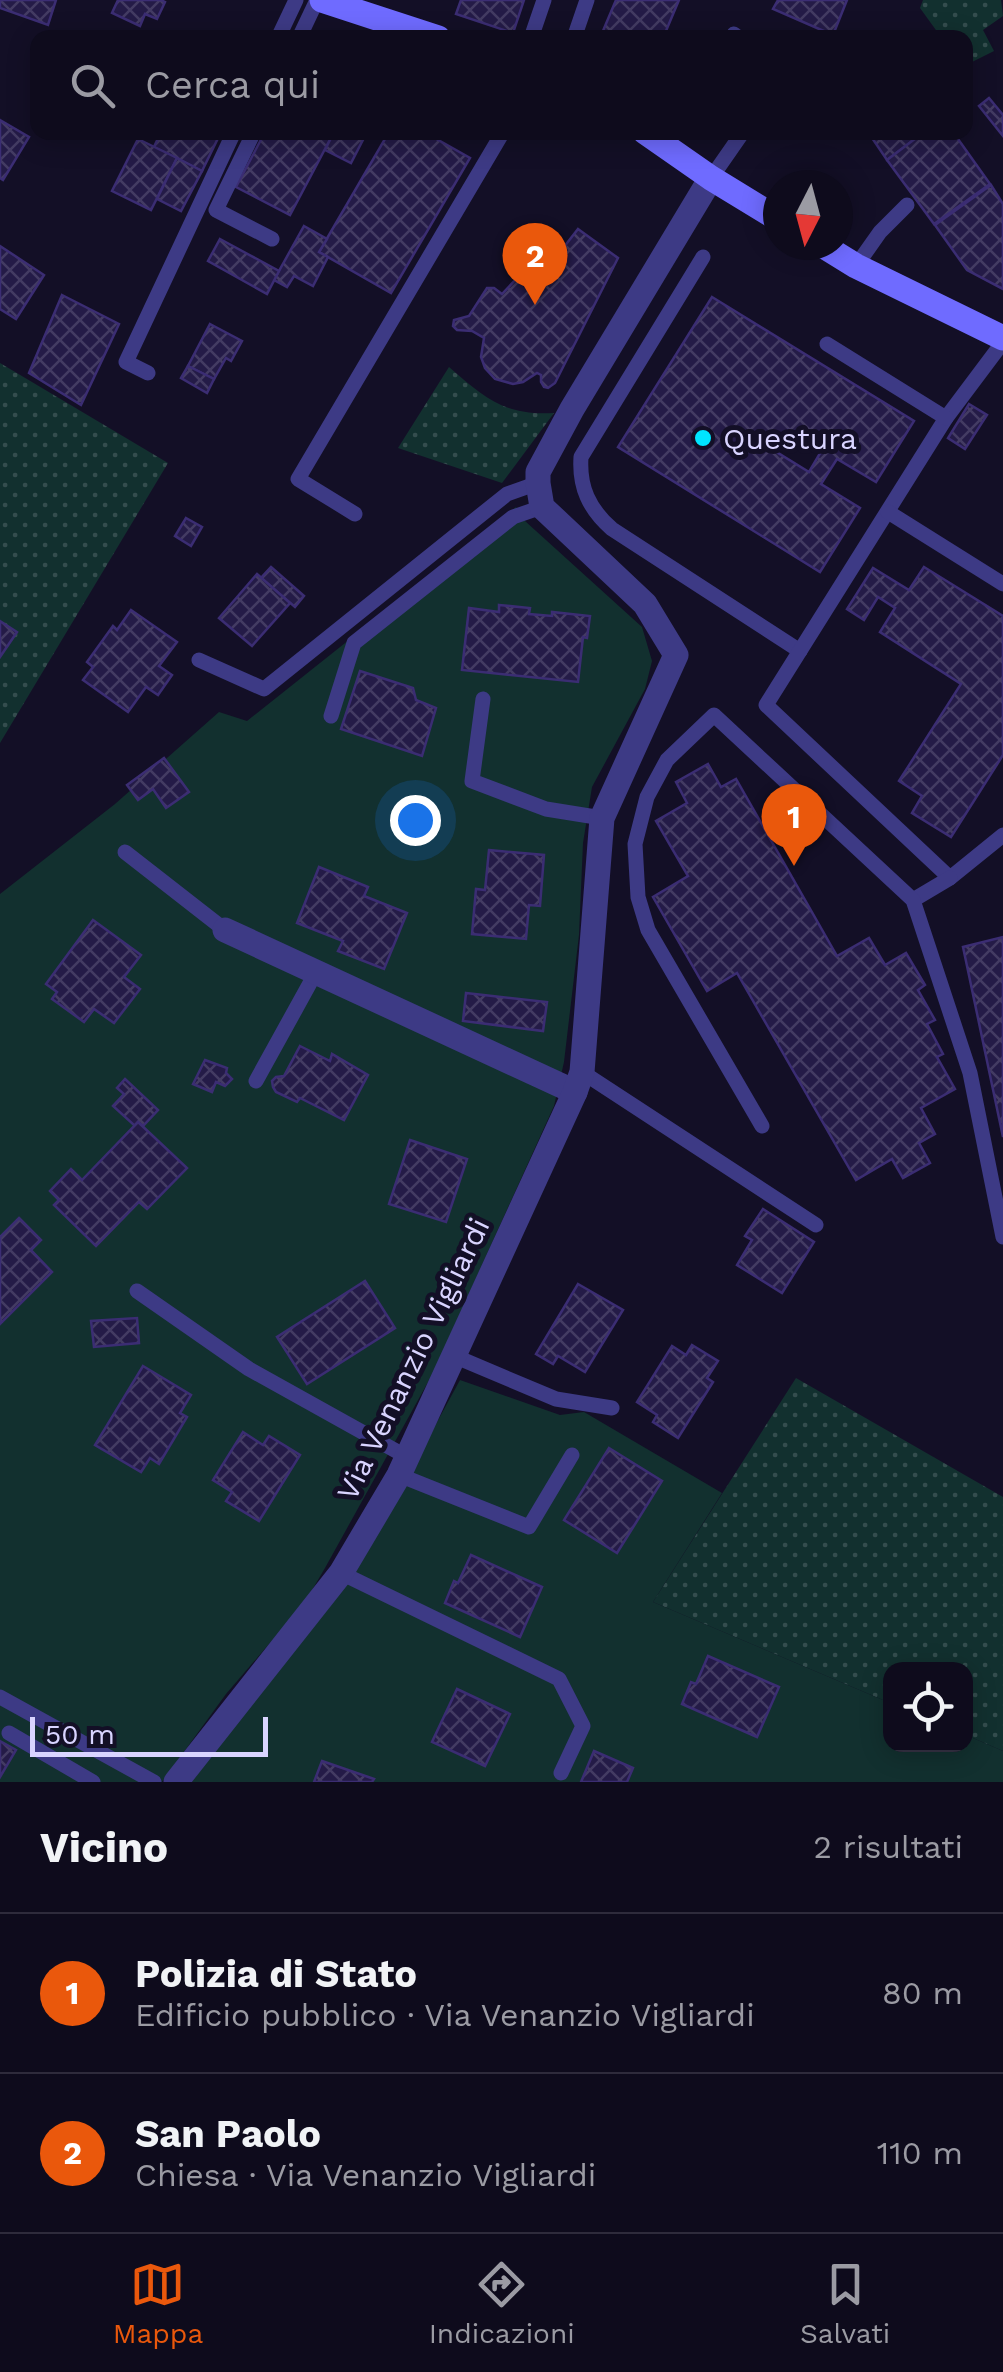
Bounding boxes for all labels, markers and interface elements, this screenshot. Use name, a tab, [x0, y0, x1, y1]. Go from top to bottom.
search box	[30, 30, 973, 140]
icon: search	[65, 58, 120, 113]
text: Cerca qui	[145, 63, 320, 107]
north arrow	[763, 170, 853, 260]
pin: 2	[502, 222, 568, 305]
place label: Questura	[723, 421, 857, 456]
marker: Questura	[692, 427, 714, 449]
pin: 1	[762, 784, 826, 866]
your location	[390, 795, 441, 846]
street label: Via Venanzio Vigliardi	[329, 1212, 497, 1506]
map controls	[883, 1662, 973, 1752]
button: locate	[883, 1662, 973, 1752]
scale bar	[30, 1712, 268, 1756]
text: 50 m	[45, 1718, 115, 1751]
text: Vicino	[40, 1823, 168, 1872]
text: 2 risultati	[813, 1828, 963, 1866]
text: Polizia di Stato	[135, 1952, 417, 1996]
text: 1	[66, 1974, 79, 2012]
text: 80 m	[882, 1974, 963, 2012]
text: Edificio pubblico · Via Venanzio Vigliardi	[135, 1996, 755, 2034]
text: San Paolo	[135, 2112, 321, 2156]
text: 2	[63, 2134, 82, 2172]
text: 110 m	[877, 2134, 963, 2172]
text: Chiesa · Via Venanzio Vigliardi	[135, 2156, 596, 2194]
tab: Mappa	[113, 2257, 203, 2350]
tab: Indicazioni	[429, 2257, 575, 2350]
tab: Salvati	[800, 2257, 890, 2350]

